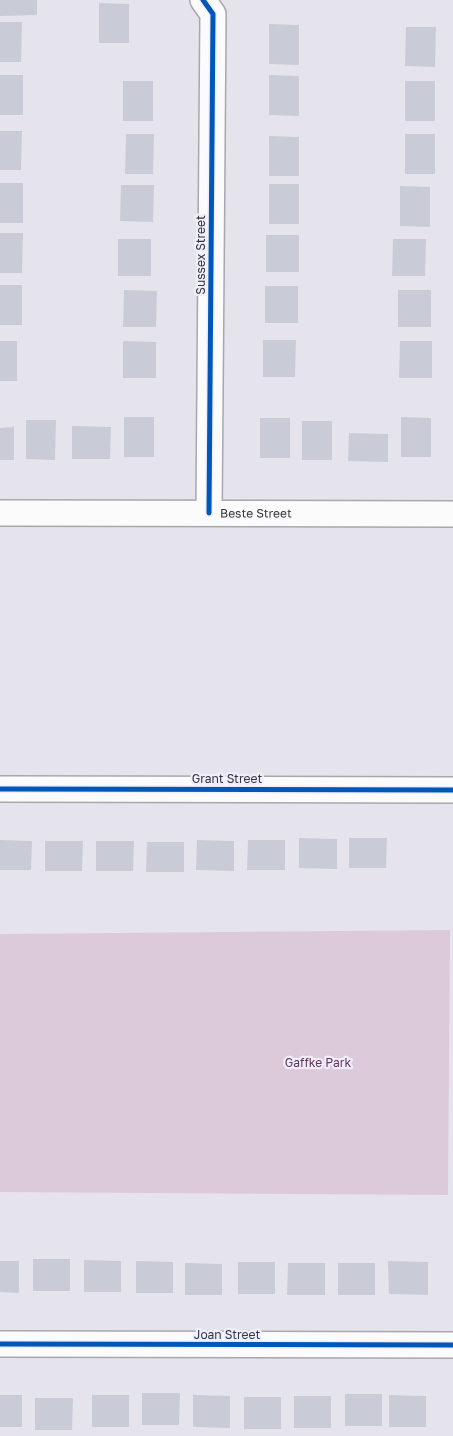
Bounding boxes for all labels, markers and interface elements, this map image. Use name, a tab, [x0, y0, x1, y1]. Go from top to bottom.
street label: Sussex Street	[193, 215, 208, 295]
street label: Beste Street	[220, 505, 292, 521]
street label: Grant Street	[192, 771, 262, 786]
park label: Gaffke Park	[285, 1055, 352, 1070]
street label: Joan Street	[194, 1327, 260, 1342]

